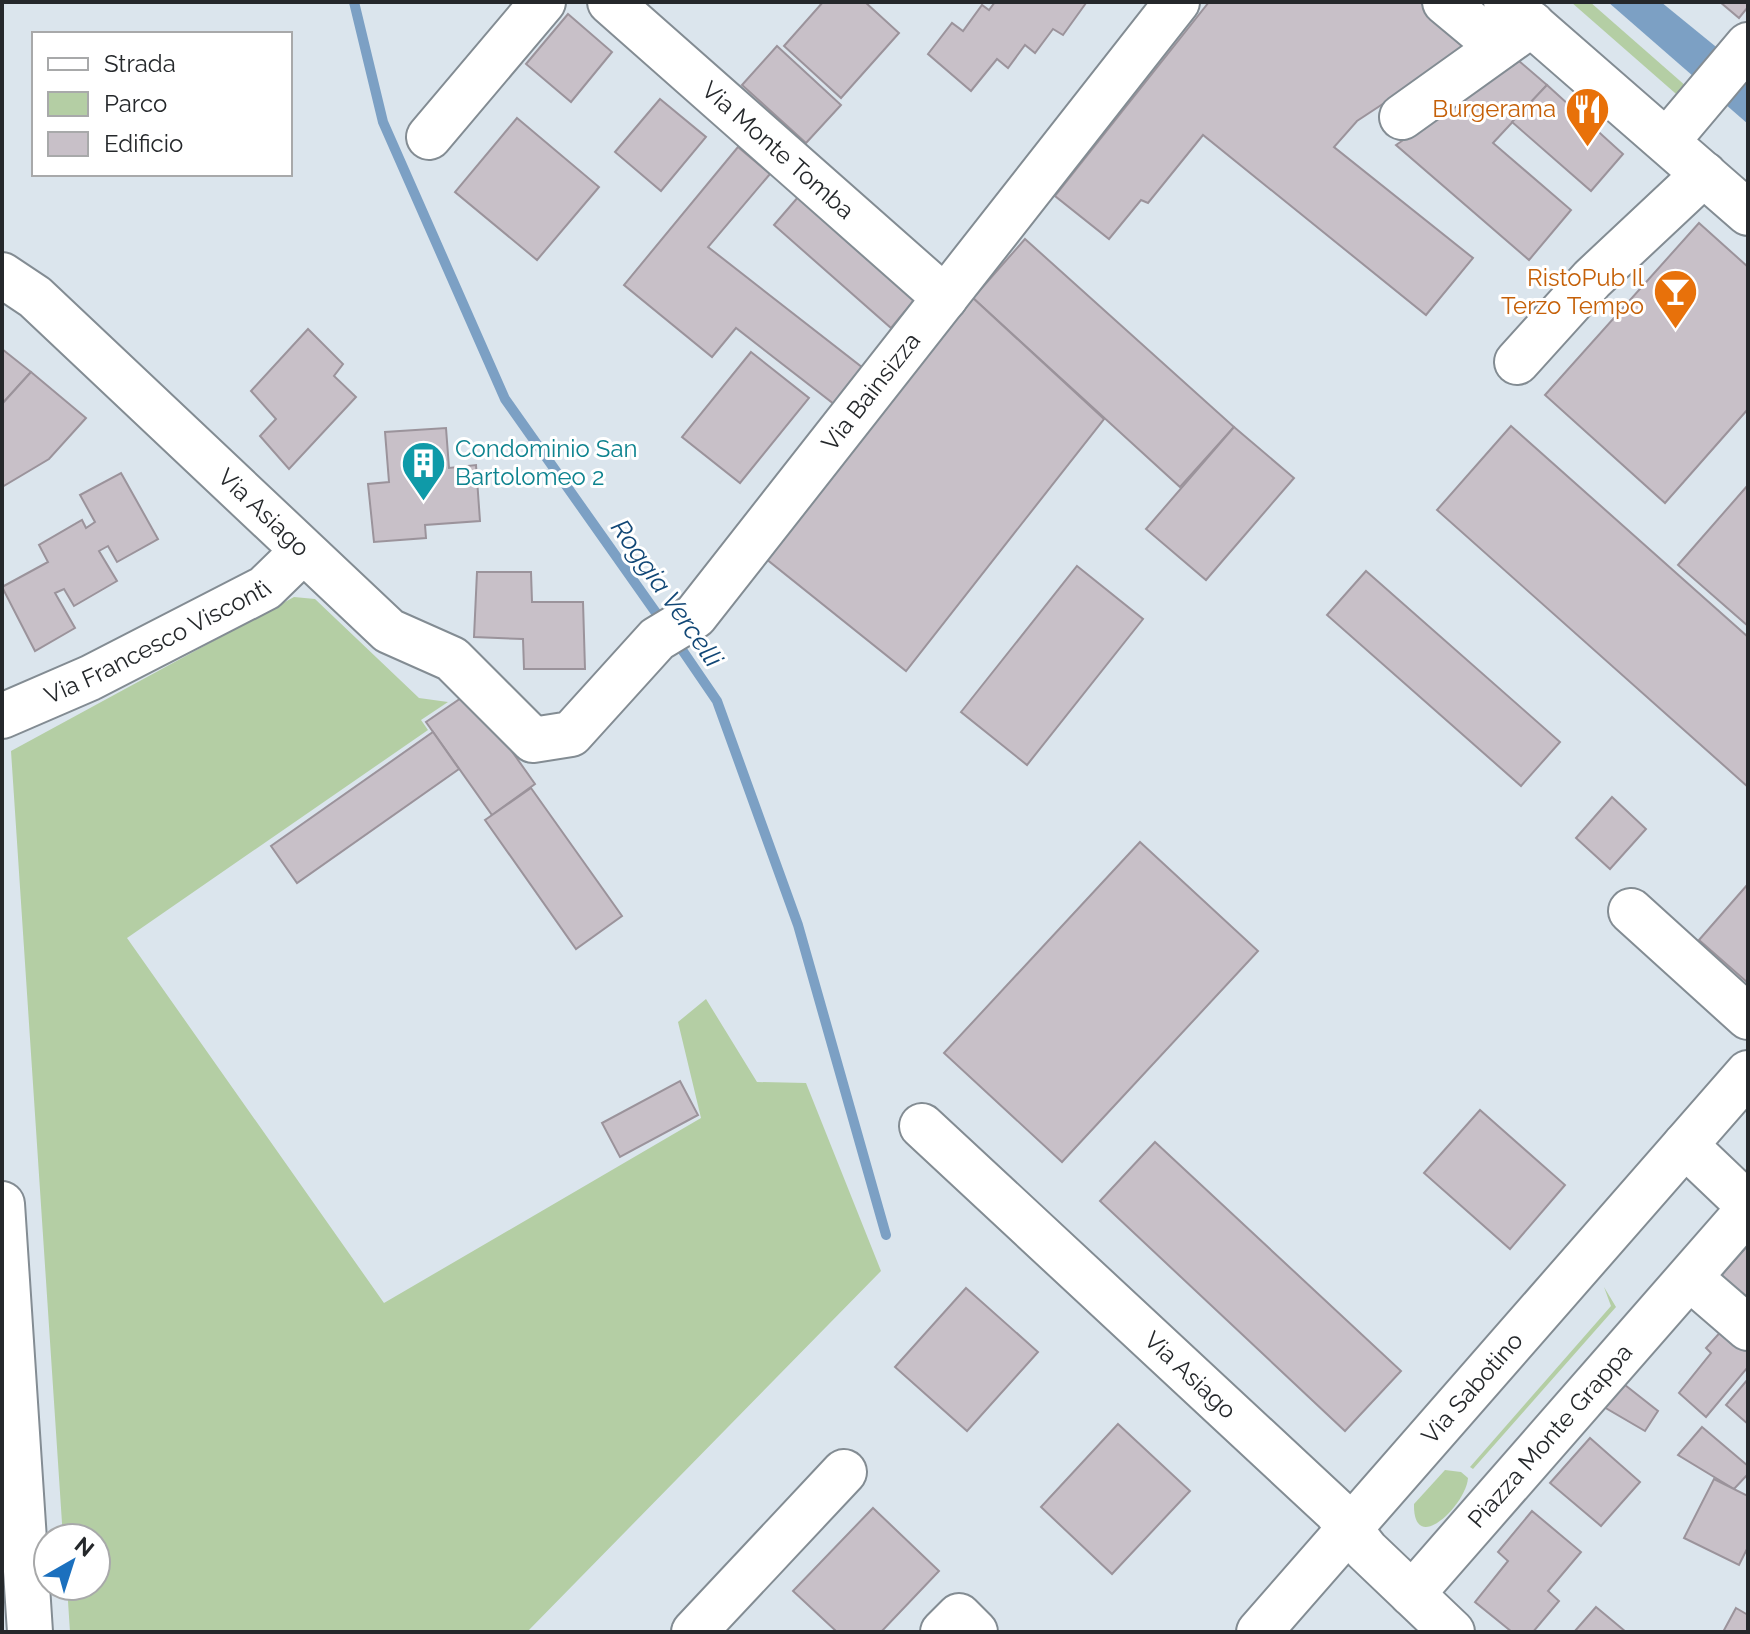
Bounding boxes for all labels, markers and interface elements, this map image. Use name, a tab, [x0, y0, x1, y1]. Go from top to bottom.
legend	[32, 32, 292, 176]
text: Strada	[104, 49, 176, 78]
street label: Via Monte Tomba	[696, 75, 860, 225]
restaurant icon: Burgerama	[1563, 85, 1611, 148]
text: Parco	[104, 89, 167, 118]
place label: Burgerama	[1432, 94, 1556, 123]
text: Edificio	[104, 129, 183, 158]
place label: RistoPub Il Terzo Tempo	[1501, 263, 1644, 320]
bar icon: RistoPub Il Terzo Tempo	[1651, 268, 1699, 331]
street label: Via Bainsizza	[815, 326, 926, 456]
place label: Condominio San Bartolomeo 2	[455, 434, 638, 491]
building icon: Condominio San Bartolomeo 2	[400, 439, 448, 502]
street label: Via Asiago	[212, 462, 316, 562]
water label: Roggia Vercelli	[605, 514, 730, 674]
street label: Via Francesco Visconti	[40, 575, 277, 710]
street label: Via Asiago	[1138, 1325, 1242, 1425]
street label: Via Sabotino	[1415, 1326, 1529, 1450]
street label: Piazza Monte Grappa	[1462, 1338, 1638, 1533]
north arrow	[32, 1522, 112, 1602]
text: N	[70, 1531, 99, 1562]

